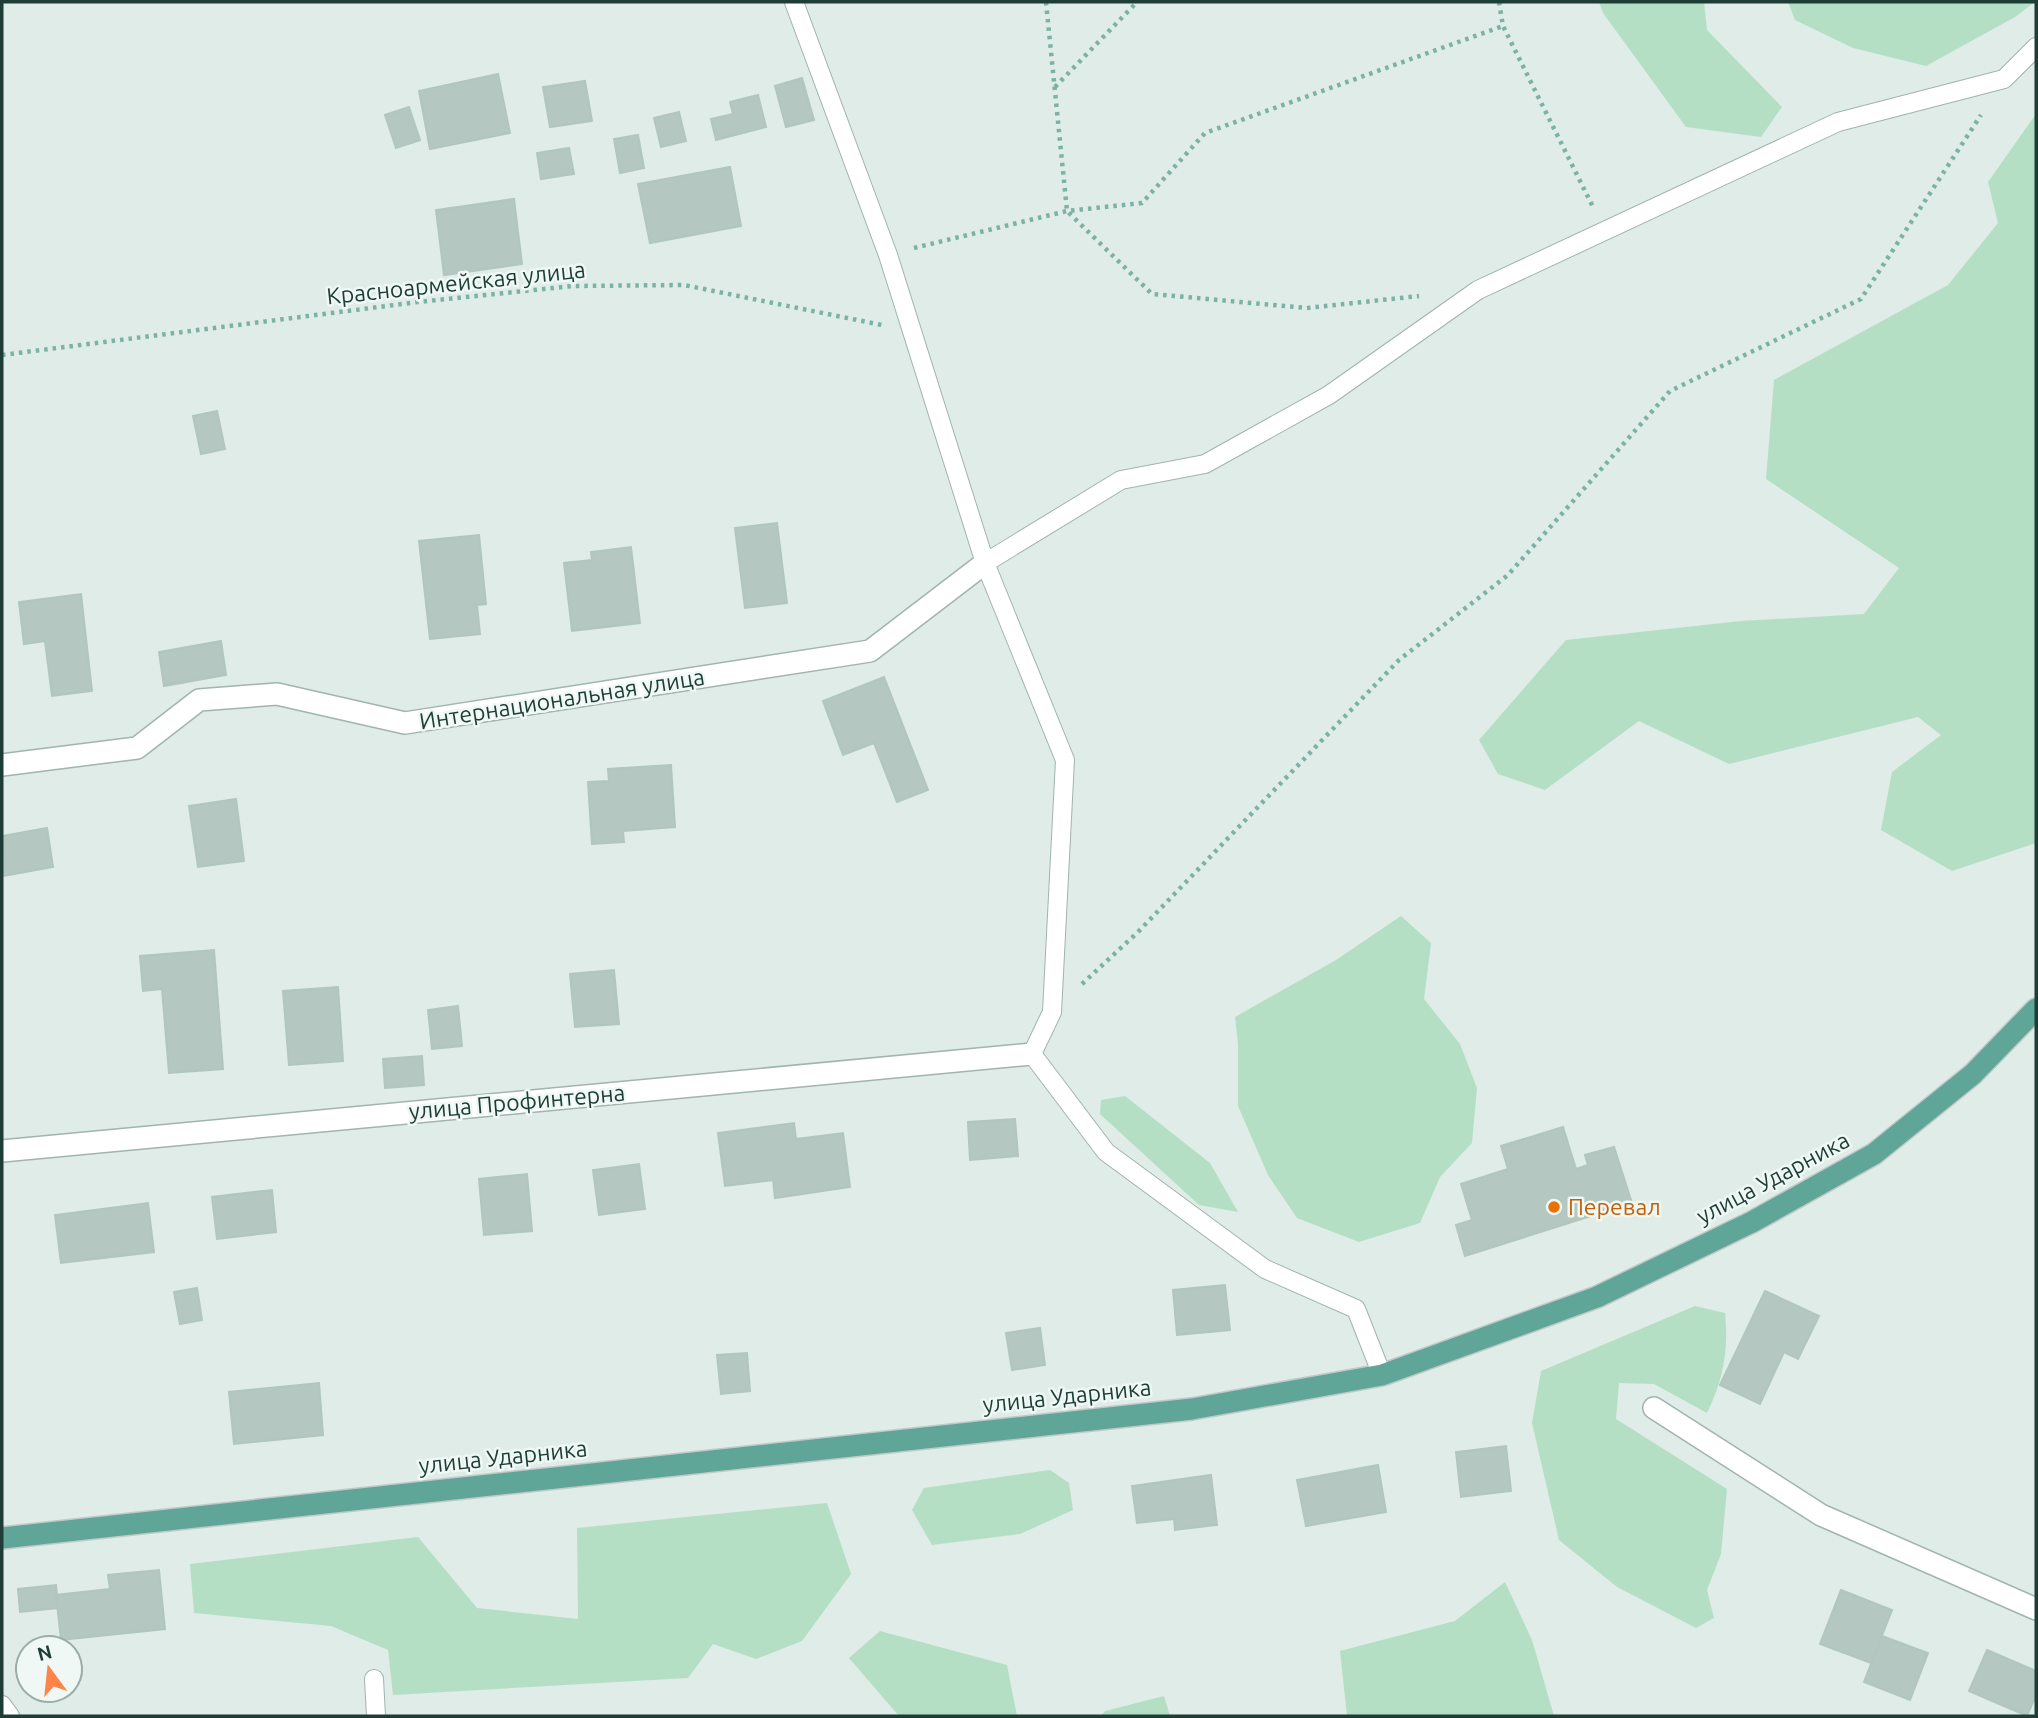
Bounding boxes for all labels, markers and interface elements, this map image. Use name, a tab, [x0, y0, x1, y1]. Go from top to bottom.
street label: Красноармейская улица	[325, 256, 587, 309]
street label: Интернациональная улица	[418, 664, 706, 733]
street label: улица Профинтерна	[408, 1080, 626, 1123]
street label: улица Ударника	[1692, 1127, 1853, 1228]
place label: Перевал	[1568, 1194, 1661, 1219]
marker: Перевал	[1546, 1199, 1562, 1215]
street label: улица Ударника	[981, 1374, 1153, 1417]
street label: улица Ударника	[417, 1435, 589, 1478]
north arrow	[14, 1634, 84, 1704]
text: N	[35, 1640, 54, 1665]

